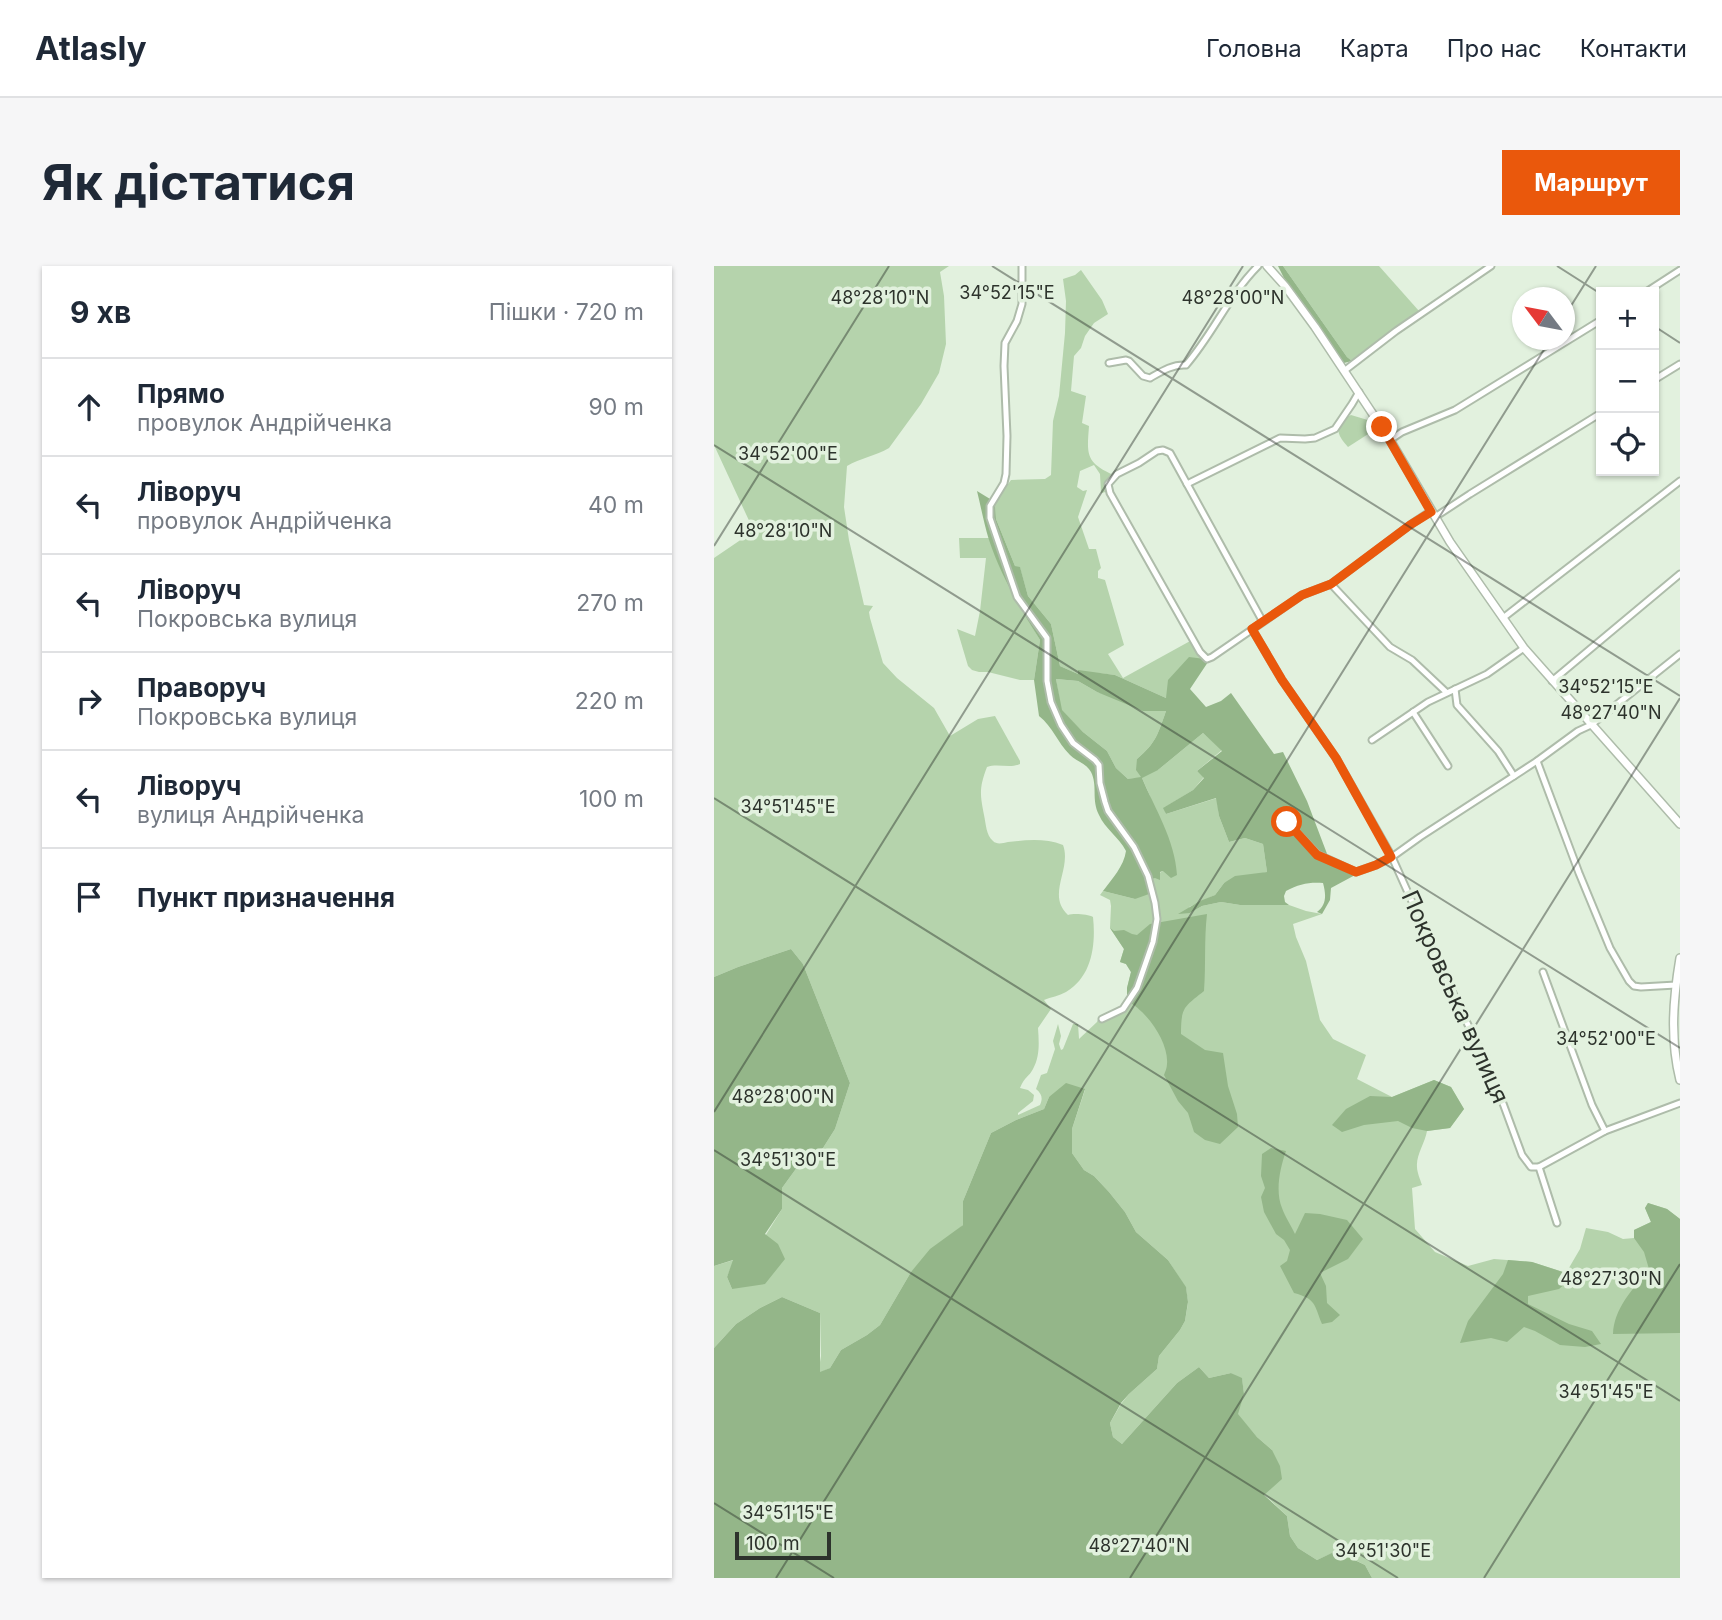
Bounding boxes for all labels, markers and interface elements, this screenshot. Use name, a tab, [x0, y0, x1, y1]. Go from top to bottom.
text: Atlasly	[35, 28, 147, 68]
text: Головна	[1206, 34, 1302, 63]
text: Карта	[1340, 34, 1409, 63]
text: Про нас	[1447, 34, 1542, 63]
text: Контакти	[1580, 34, 1687, 63]
button: Маршрут	[1502, 150, 1680, 215]
text: Як дістатися	[42, 153, 355, 212]
text: 34°52'15"E	[959, 282, 1055, 303]
text: 48°28'10"N	[831, 287, 929, 308]
text: 48°28'00"N	[1182, 287, 1284, 308]
north arrow	[1512, 287, 1575, 350]
map controls	[1596, 287, 1659, 476]
button: +	[1596, 287, 1659, 350]
text: 9 хв	[70, 294, 131, 330]
text: Пішки · 720 m	[489, 298, 644, 326]
button: −	[1596, 350, 1659, 413]
text: Прямо	[137, 378, 225, 409]
icon: ahead	[70, 388, 108, 426]
text: 90 m	[589, 393, 644, 421]
text: провулок Андрійченка	[137, 409, 392, 437]
route end	[1366, 411, 1397, 442]
button: locate	[1596, 413, 1659, 476]
text: 34°52'00"E	[738, 443, 838, 464]
text: Ліворуч	[137, 476, 241, 507]
icon: left	[70, 486, 108, 524]
text: 40 m	[588, 491, 644, 519]
text: провулок Андрійченка	[137, 507, 392, 535]
text: 48°28'10"N	[734, 520, 832, 541]
text: Ліворуч	[137, 574, 241, 605]
icon: left	[70, 584, 108, 622]
text: 270 m	[576, 589, 644, 617]
text: Покровська вулиця	[137, 605, 357, 633]
text: Праворуч	[137, 672, 266, 703]
text: 34°52'15"E	[1558, 676, 1654, 697]
icon: right	[70, 682, 108, 720]
text: 220 m	[575, 687, 644, 715]
text: 48°27'40"N	[1560, 702, 1662, 723]
text: Покровська вулиця	[137, 703, 357, 731]
text: Ліворуч	[137, 770, 241, 801]
icon: left	[70, 780, 108, 818]
text: 100 m	[579, 785, 644, 813]
text: 34°51'45"E	[741, 796, 835, 817]
text: вулиця Андрійченка	[137, 801, 365, 829]
route start	[1271, 806, 1302, 837]
icon: arrive	[70, 878, 108, 916]
text: Пункт призначення	[137, 882, 395, 913]
street label: Покровська вулиця	[1395, 886, 1515, 1108]
text: 34°52'00"E	[1556, 1028, 1656, 1049]
text: 48°28'00"N	[732, 1086, 834, 1107]
text: 34°51'30"E	[740, 1149, 836, 1170]
text: 48°27'30"N	[1560, 1268, 1662, 1289]
text: 34°51'45"E	[1559, 1381, 1653, 1402]
text: 34°51'15"E	[742, 1502, 834, 1523]
scale bar	[735, 1529, 831, 1561]
text: 100 m	[746, 1532, 800, 1555]
text: 48°27'40"N	[1088, 1535, 1190, 1556]
text: 34°51'30"E	[1335, 1540, 1431, 1561]

